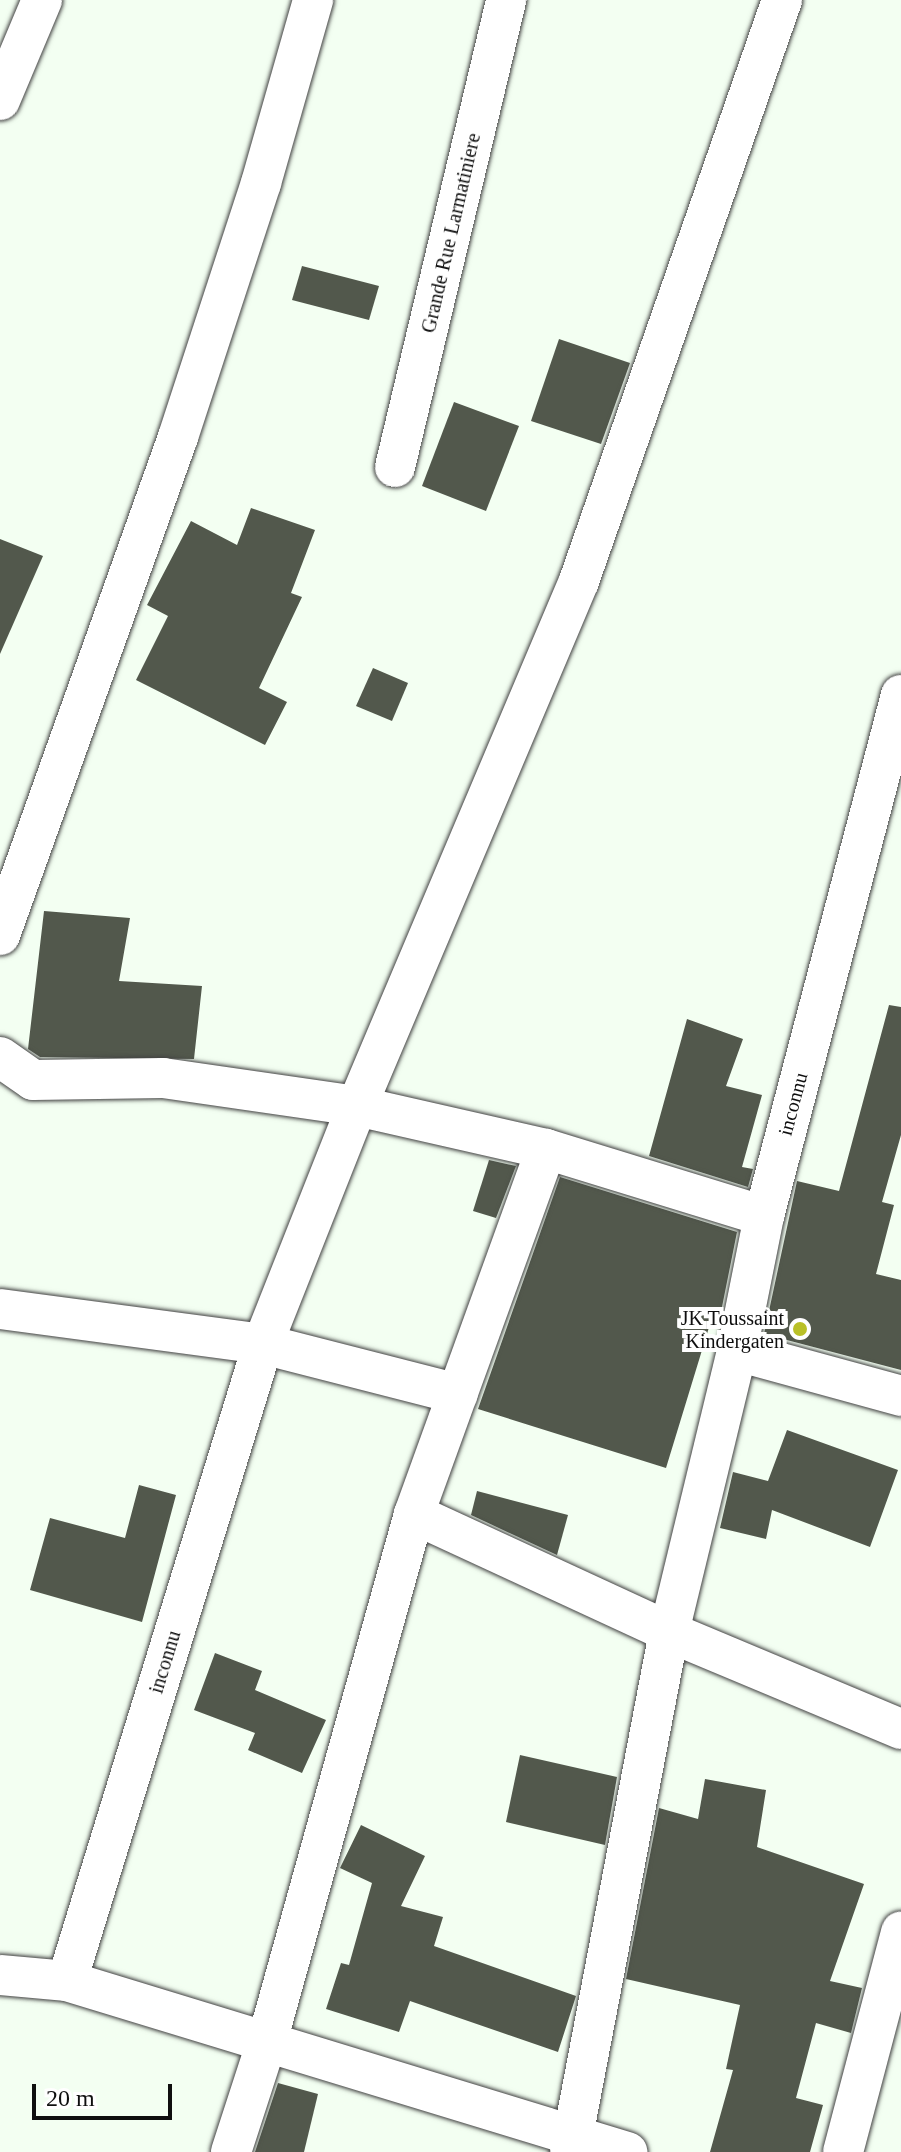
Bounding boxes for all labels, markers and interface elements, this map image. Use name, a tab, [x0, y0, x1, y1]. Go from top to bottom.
street label: Grande Rue Larmatiniere	[416, 131, 486, 335]
street label: inconnu	[773, 1070, 813, 1138]
place label: JK Toussaint Kindergaten	[680, 1306, 784, 1353]
marker: JK Toussaint Kindergaten	[791, 1320, 809, 1338]
street label: inconnu	[144, 1628, 186, 1696]
scale bar	[36, 2068, 176, 2118]
text: 20 m	[46, 2085, 95, 2111]

